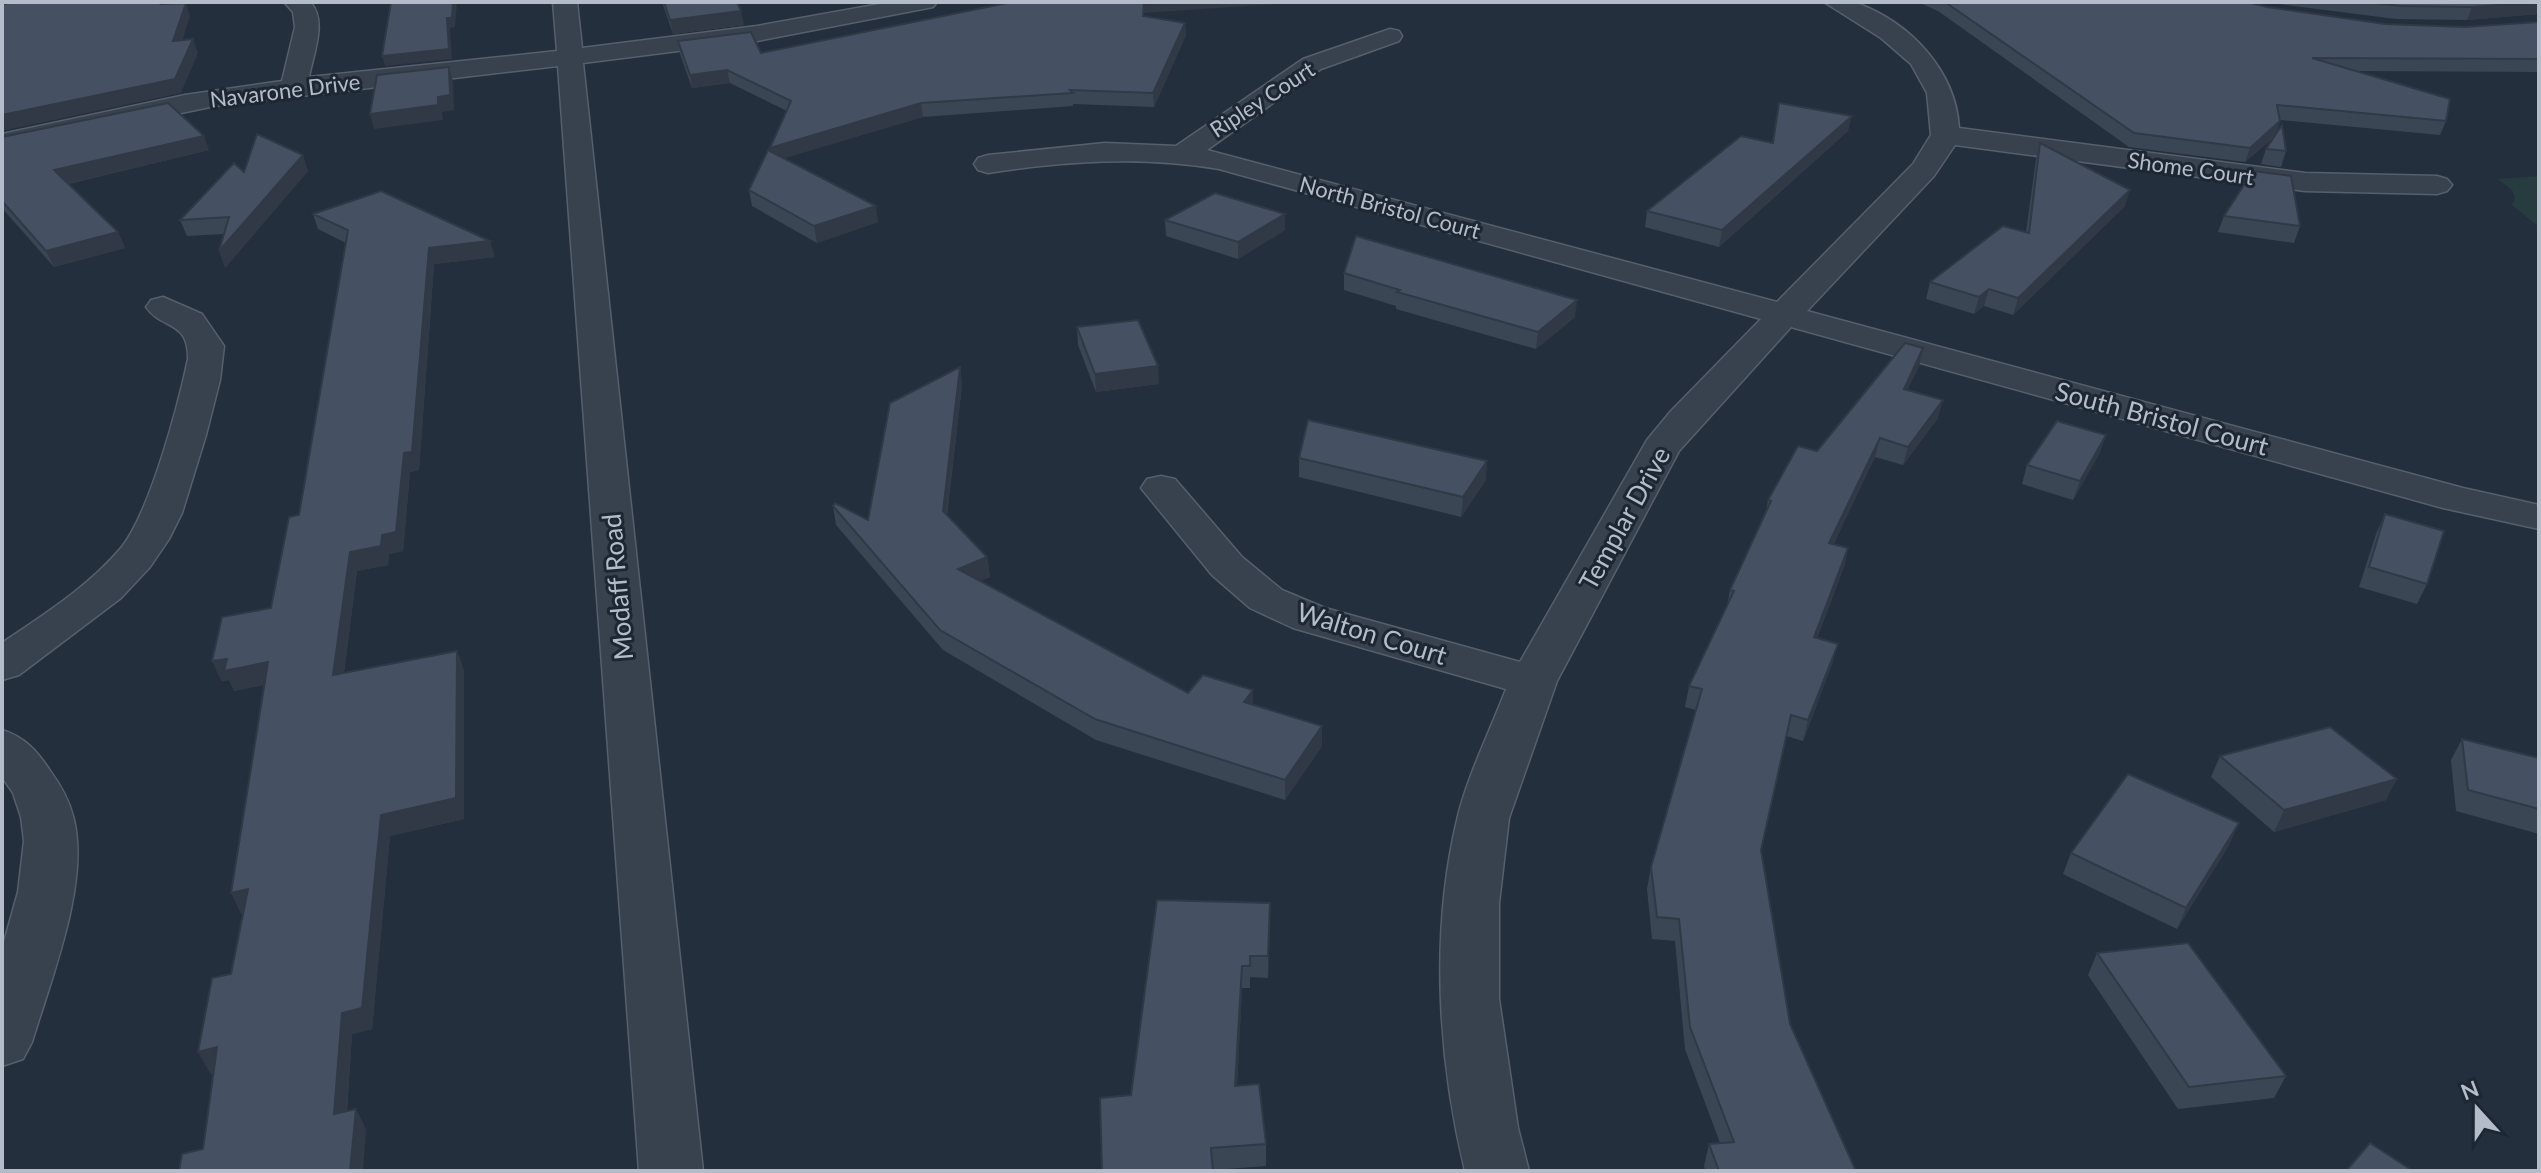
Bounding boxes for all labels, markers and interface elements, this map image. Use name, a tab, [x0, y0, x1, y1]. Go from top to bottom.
street label: Ripley Court	[1205, 55, 1319, 143]
street label: Navarone Drive	[208, 67, 362, 113]
street label: Shome Court	[2126, 146, 2256, 190]
street label: North Bristol Court	[1297, 170, 1483, 244]
street label: South Bristol Court	[2052, 374, 2273, 462]
street label: Templar Drive	[1572, 441, 1676, 595]
street label: Modaff Road	[595, 512, 639, 662]
street label: Walton Court	[1293, 595, 1451, 671]
north arrow	[2437, 1069, 2517, 1149]
text: N	[2457, 1074, 2482, 1106]

